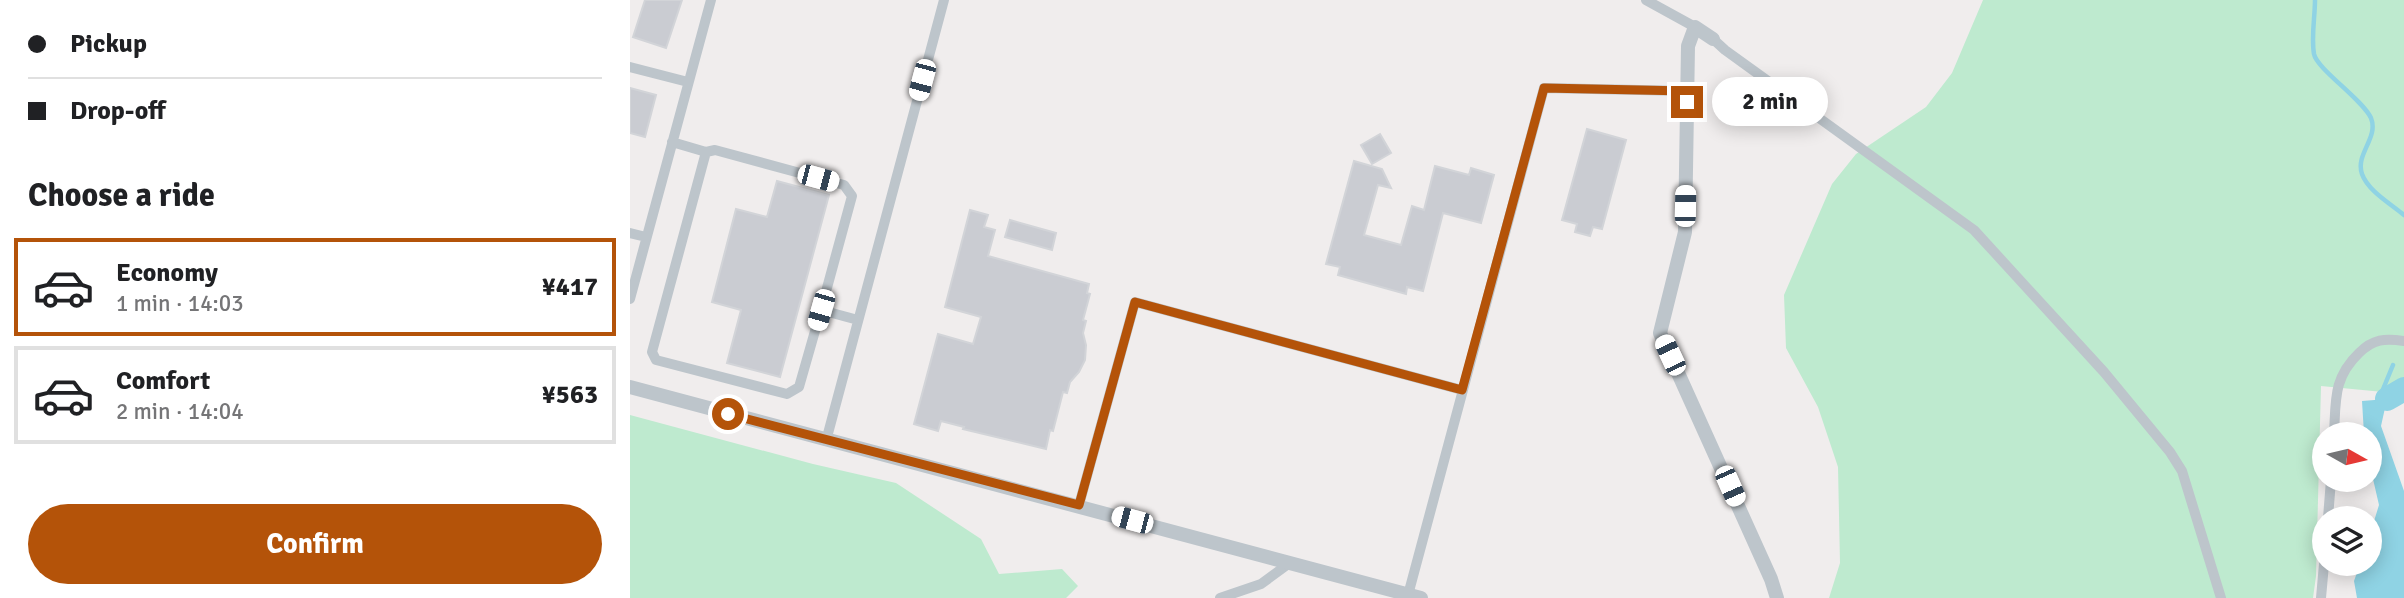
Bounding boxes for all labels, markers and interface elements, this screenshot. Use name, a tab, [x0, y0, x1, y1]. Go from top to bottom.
text: Pickup	[70, 28, 147, 60]
car	[907, 57, 938, 103]
callout: 2 min	[1712, 78, 1827, 126]
route end	[1671, 86, 1703, 118]
text: 2 min	[1742, 87, 1798, 116]
text: Drop-off	[70, 95, 166, 127]
car	[795, 162, 842, 194]
text: Choose a ride	[28, 176, 215, 215]
car	[1675, 185, 1696, 227]
icon: car	[32, 256, 95, 319]
text: Economy	[116, 257, 218, 289]
text: ¥417	[542, 271, 598, 303]
car	[806, 287, 837, 333]
text: 1 min · 14:03	[116, 289, 244, 318]
car	[1652, 332, 1689, 378]
icon: car	[32, 364, 95, 427]
text: Comfort	[116, 365, 210, 397]
text: ¥563	[542, 379, 598, 411]
text: 2 min · 14:04	[116, 397, 244, 426]
route start	[712, 398, 744, 430]
north arrow	[2312, 422, 2382, 492]
map controls	[2312, 422, 2382, 576]
car	[1712, 463, 1749, 509]
button: Confirm	[28, 504, 602, 584]
car	[1109, 504, 1156, 536]
button: layers	[2312, 506, 2382, 576]

